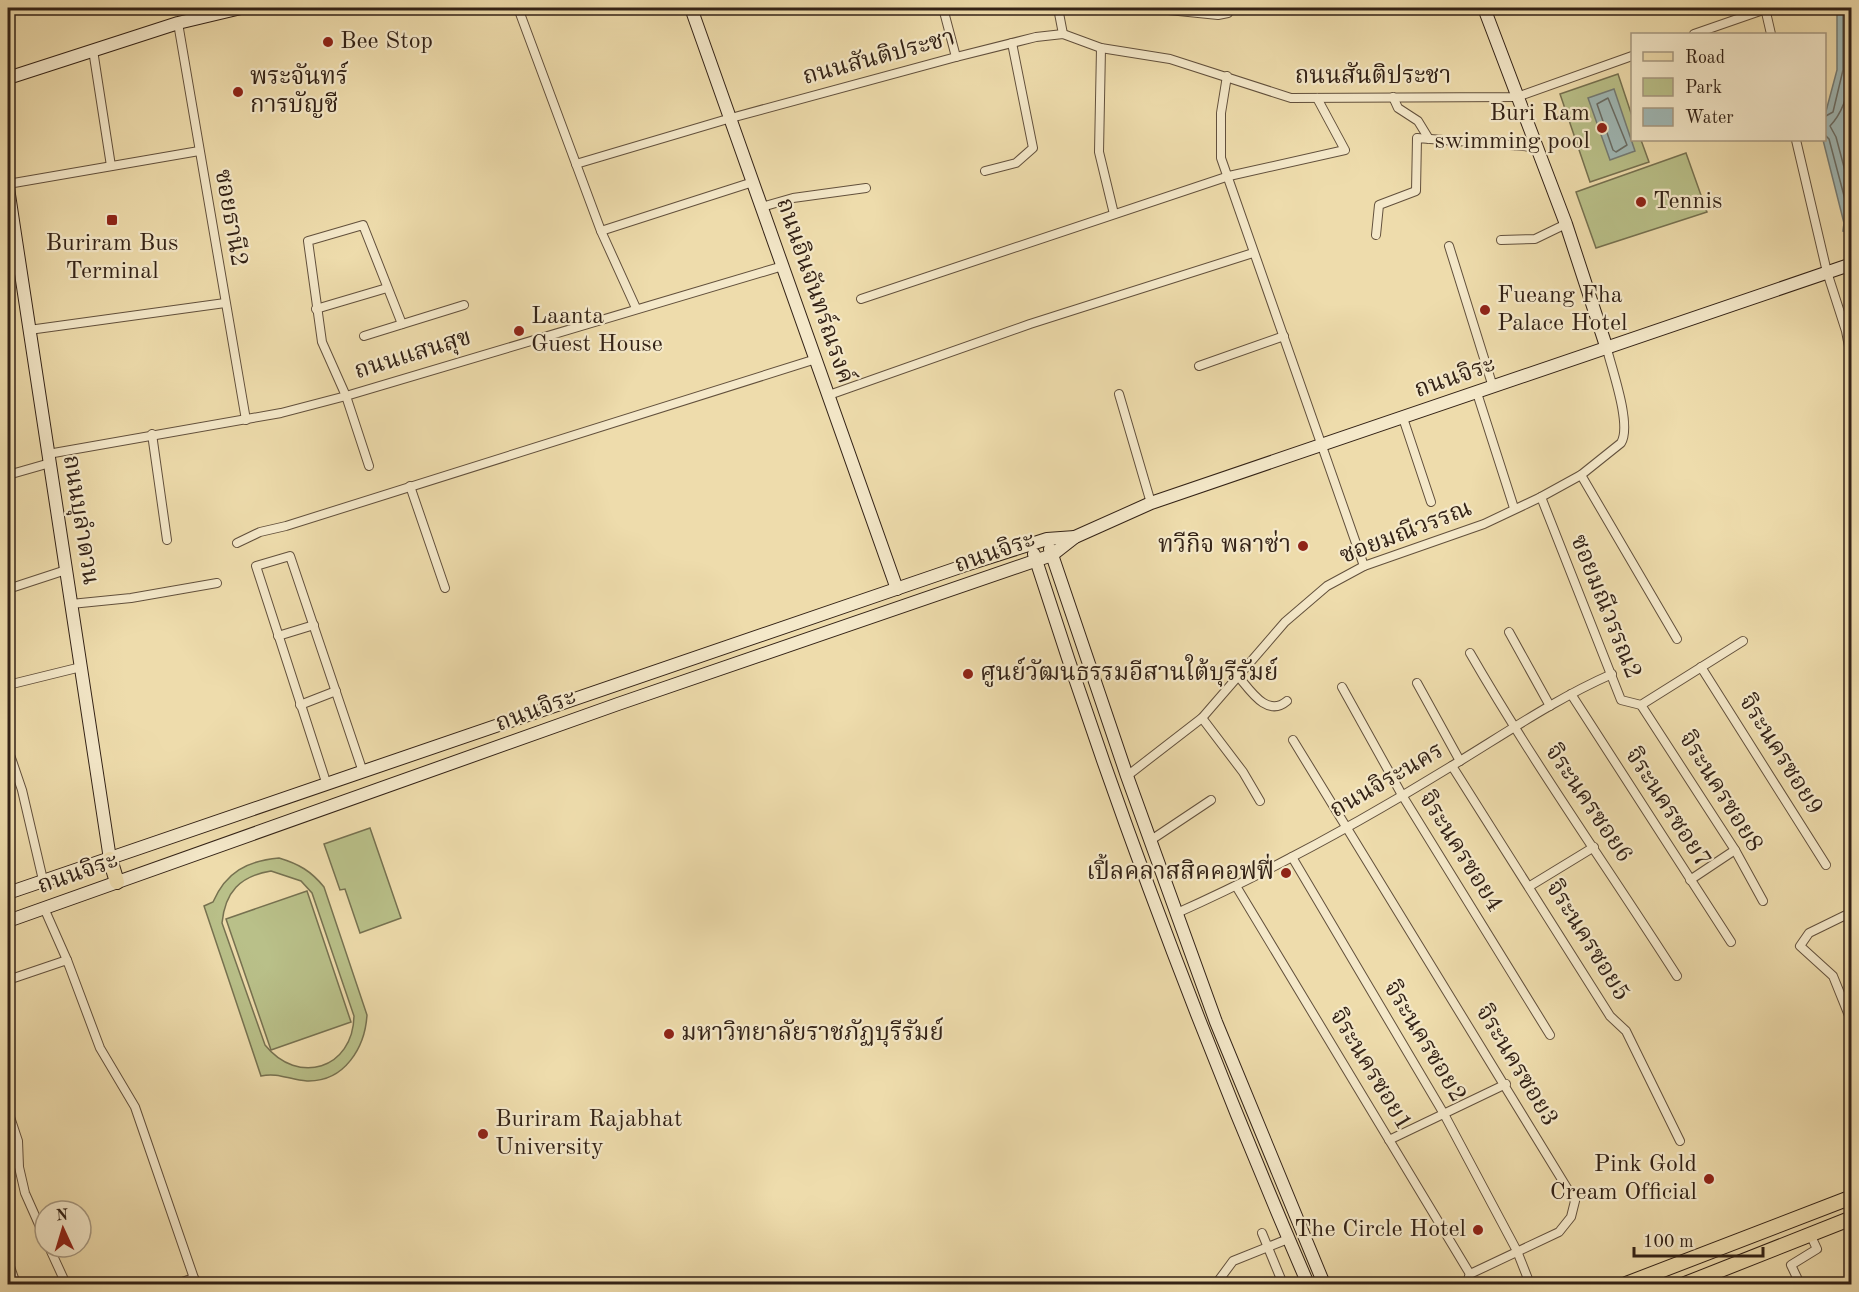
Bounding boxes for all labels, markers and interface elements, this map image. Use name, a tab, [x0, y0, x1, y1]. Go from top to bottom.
street label: ถนนสันติประชา	[799, 23, 958, 90]
place label: Bee Stop	[340, 30, 433, 54]
legend	[1631, 33, 1826, 141]
marker: Bee Stop	[321, 35, 335, 49]
text: Road	[1685, 49, 1725, 67]
place label: พระจันทร์ การบัญชี	[250, 60, 348, 118]
street label: ถนนสันติประชา	[1295, 62, 1451, 89]
text: Park	[1685, 79, 1722, 97]
marker: พระจันทร์ การบัญชี	[231, 85, 245, 99]
place label: Buri Ram swimming pool	[1435, 102, 1590, 154]
text: Water	[1685, 109, 1734, 127]
marker: Buri Ram swimming pool	[1595, 121, 1609, 135]
street label: ซอยธานี2	[210, 167, 253, 268]
place label: Tennis	[1653, 190, 1722, 214]
street label: ถนนอินจันทร์ณรงค์	[771, 193, 863, 387]
marker: Tennis	[1634, 195, 1648, 209]
marker: Buriram Bus Terminal	[105, 213, 119, 227]
place label: Buriram Bus Terminal	[46, 232, 178, 284]
place label: Fueang Fha Palace Hotel	[1497, 284, 1627, 336]
marker: Fueang Fha Palace Hotel	[1478, 303, 1492, 317]
place label: Laanta Guest House	[531, 305, 663, 357]
marker: Laanta Guest House	[512, 324, 526, 338]
street label: ถนนแสนสุข	[352, 326, 475, 385]
street label: ถนนจิระ	[1411, 351, 1498, 403]
street label: ถนนบุลำดวน	[57, 453, 105, 587]
street label: ซอยมณีวรรณ	[1336, 494, 1475, 569]
street label: ถนนจิระ	[951, 526, 1038, 578]
place label: ทวีกิจ พลาซ่า	[1158, 530, 1291, 558]
street label: ซอยมณีวรรณ2	[1565, 530, 1648, 682]
marker: ทวีกิจ พลาซ่า	[1296, 539, 1310, 553]
place label: ศูนย์วัฒนธรรมอีสานใต้บุรีรัมย์	[980, 654, 1278, 687]
marker: ศูนย์วัฒนธรรมอีสานใต้บุรีรัมย์	[961, 667, 975, 681]
street label: ถนนจิระ	[492, 684, 579, 737]
street label: จิระนครซอย9	[1734, 690, 1828, 819]
street label: จิระนครซอย8	[1674, 727, 1768, 856]
street label: ถนนจิระนคร	[1325, 737, 1448, 823]
street label: จิระนครซอย6	[1540, 739, 1638, 867]
street label: จิระนครซอย7	[1620, 743, 1716, 872]
street label: จิระนครซอย4	[1414, 787, 1508, 916]
street label: ถนนจิระ	[34, 847, 121, 899]
place label: เปิ้ลคลาสสิคคอฟฟี่	[1086, 853, 1274, 885]
marker: เปิ้ลคลาสสิคคอฟฟี่	[1279, 866, 1293, 880]
street label: จิระนครซอย5	[1541, 876, 1635, 1005]
street label: จิระนครซอย2	[1378, 976, 1471, 1107]
street label: จิระนครซอย3	[1470, 1000, 1563, 1131]
street label: จิระนครซอย1	[1324, 1004, 1417, 1135]
place label: มหาวิทยาลัยราชภัฏบุรีรัมย์	[681, 1016, 944, 1047]
marker: มหาวิทยาลัยราชภัฏบุรีรัมย์	[662, 1027, 676, 1041]
place label: Buriram Rajabhat University	[495, 1108, 682, 1160]
marker: Buriram Rajabhat University	[476, 1127, 490, 1141]
place label: Pink Gold Cream Official	[1550, 1153, 1697, 1205]
marker: Pink Gold Cream Official	[1702, 1172, 1716, 1186]
north arrow	[33, 1199, 93, 1259]
text: N	[55, 1208, 70, 1224]
place label: The Circle Hotel	[1294, 1218, 1466, 1242]
scale bar	[1634, 1220, 1763, 1258]
marker: The Circle Hotel	[1471, 1223, 1485, 1237]
text: 100 m	[1643, 1233, 1694, 1251]

